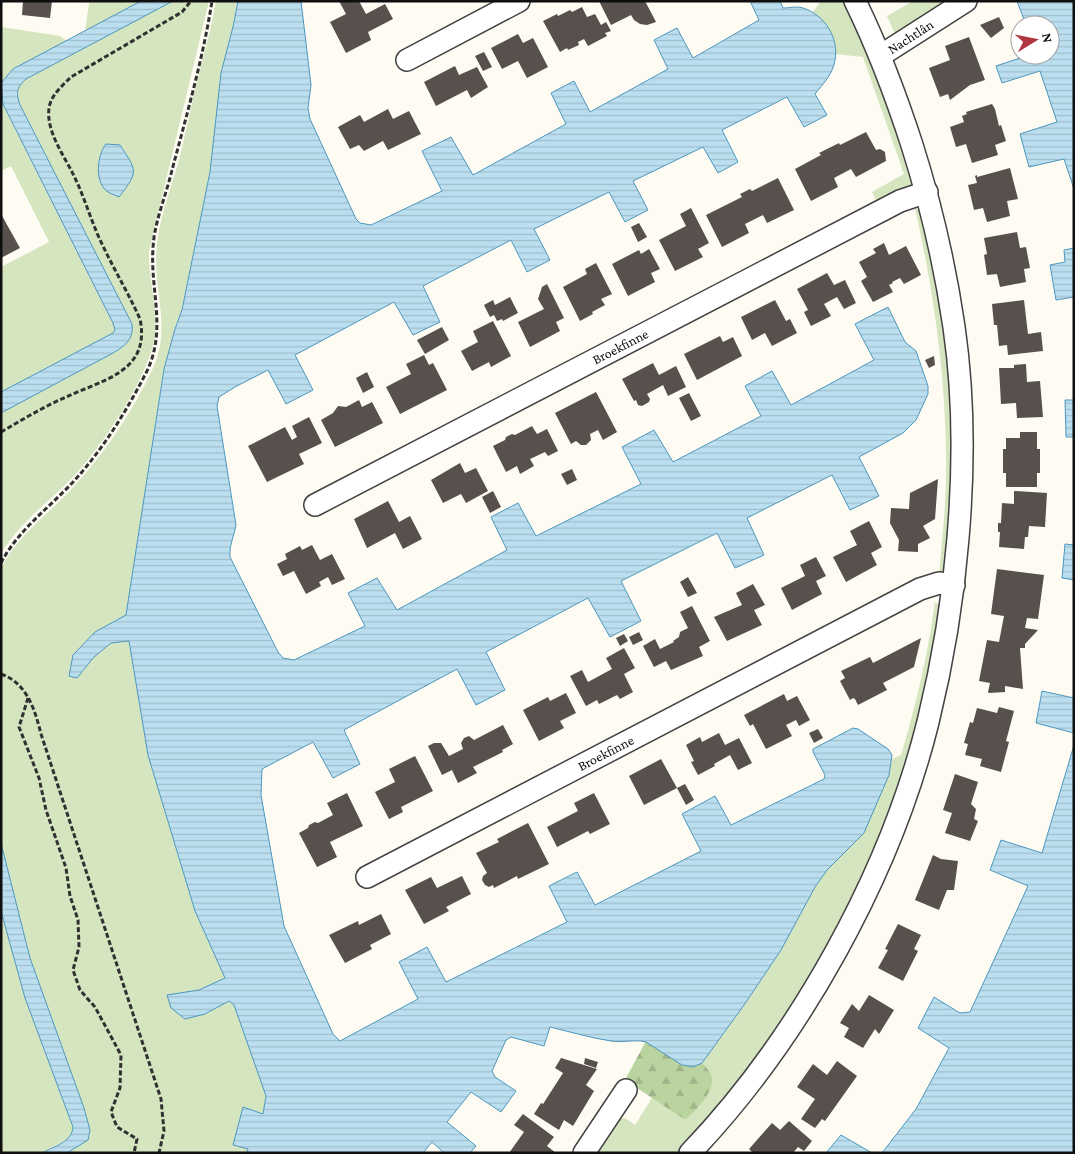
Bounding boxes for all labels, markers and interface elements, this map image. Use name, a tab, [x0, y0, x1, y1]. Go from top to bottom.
north arrow	[1010, 15, 1060, 65]
street label: Nachtlân	[884, 16, 937, 57]
text: N	[1039, 32, 1057, 44]
street label: Broekfinne	[590, 325, 651, 368]
street label: Broekfinne	[575, 732, 636, 774]

